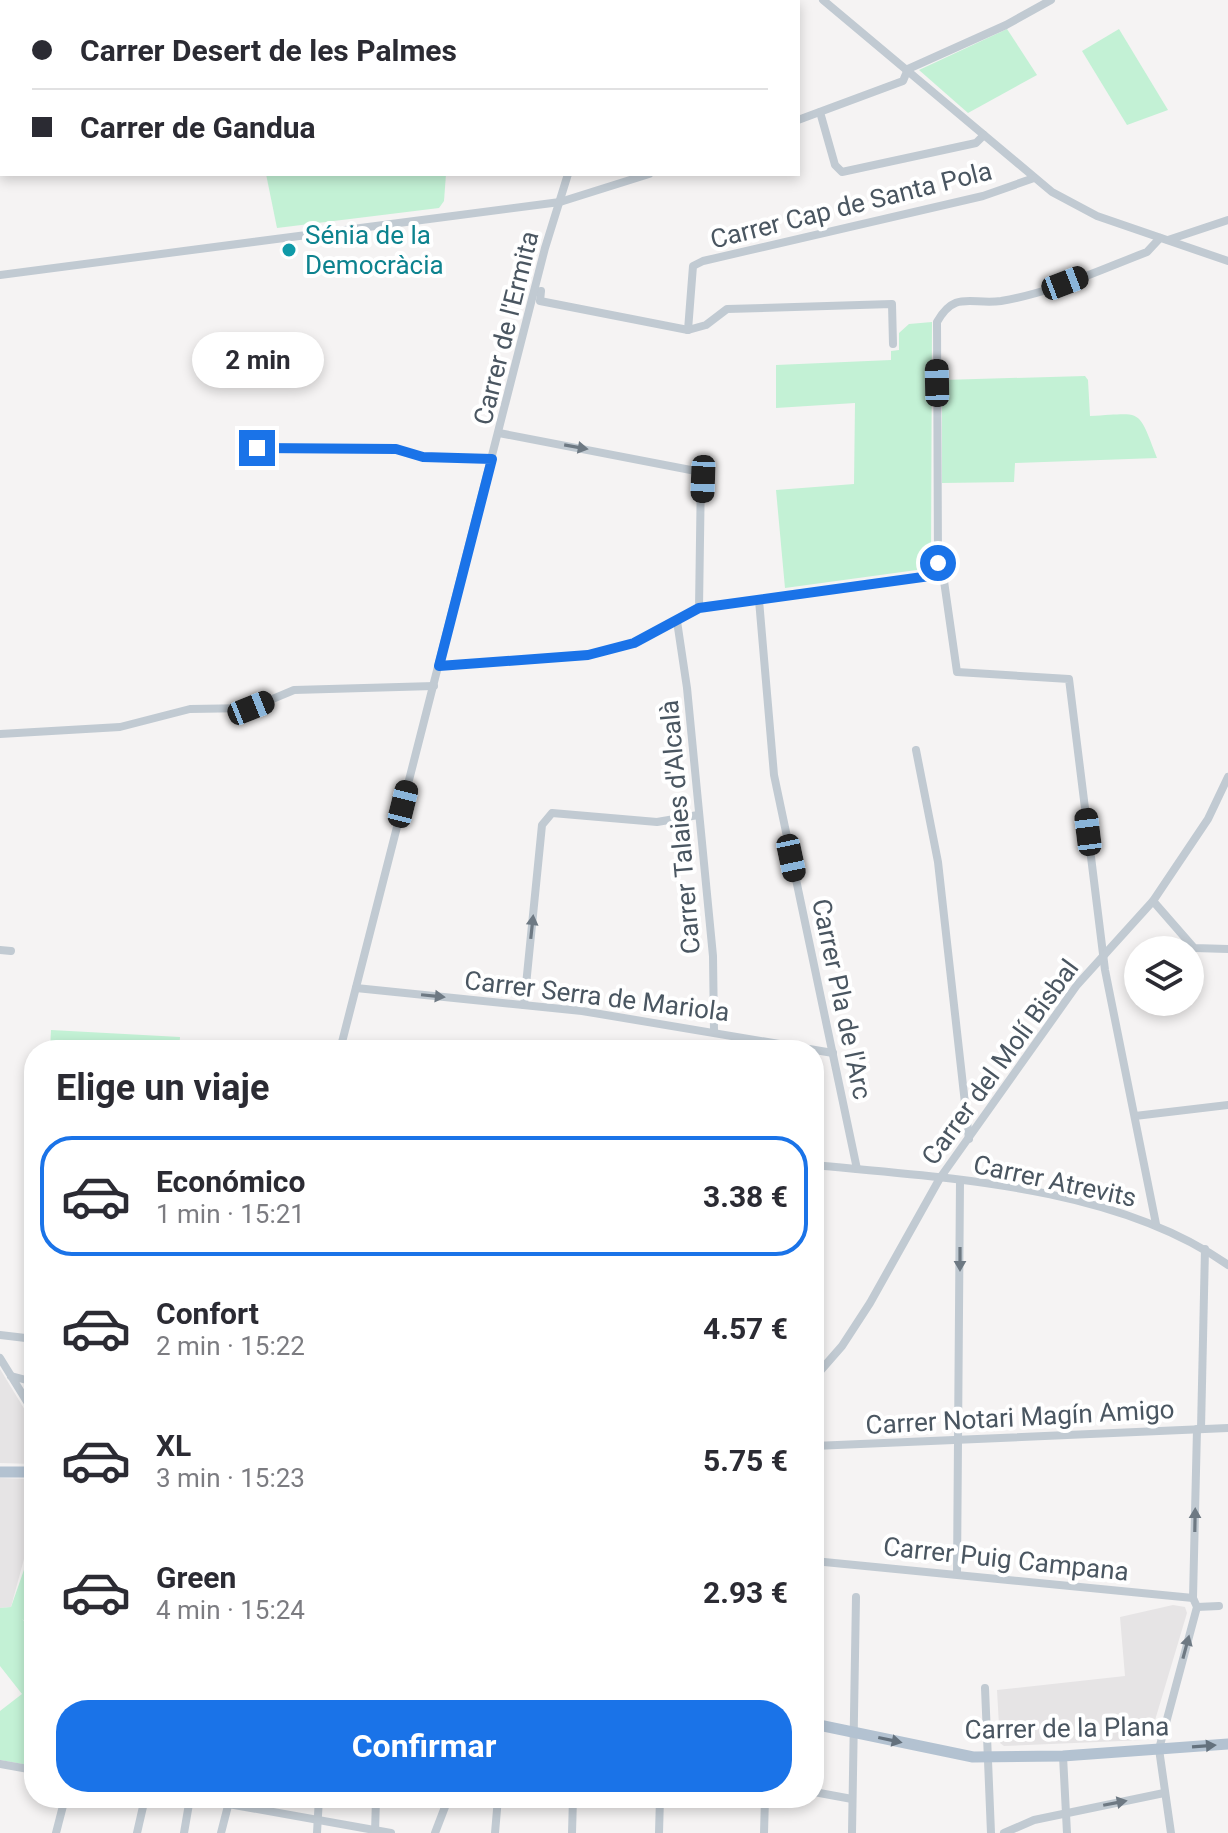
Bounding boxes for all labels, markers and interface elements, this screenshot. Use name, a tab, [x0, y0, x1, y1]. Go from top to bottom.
text: Carrer Desert de les Palmes	[80, 33, 457, 68]
text: Carrer de Gandua	[80, 110, 316, 145]
street label: Carrer Cap de Santa Pola	[707, 155, 995, 255]
place label: Sénia de la Democràcia	[305, 220, 444, 280]
street label: Carrer de l'Ermita	[467, 228, 545, 428]
marker: Sénia de la Democràcia	[280, 241, 298, 259]
car	[1038, 263, 1092, 303]
callout: 2 min	[191, 332, 323, 388]
text: 2 min	[225, 345, 291, 375]
car	[925, 359, 949, 407]
route end	[239, 430, 275, 466]
one-way arrow	[564, 441, 589, 454]
car	[690, 455, 716, 503]
route start	[920, 545, 956, 581]
car	[224, 688, 278, 728]
street label: Carrer Talaies d'Alcalà	[654, 699, 706, 955]
car	[386, 778, 420, 830]
car	[1073, 807, 1103, 857]
car	[774, 832, 808, 884]
street label: Carrer Pla de l'Arc	[806, 896, 878, 1102]
one-way arrow	[526, 914, 539, 939]
map controls	[1124, 936, 1204, 1016]
button: layers	[1124, 936, 1204, 1016]
street label: Carrer del Molí Bisbal	[915, 953, 1085, 1171]
street label: Carrer Serra de Mariola	[463, 965, 731, 1027]
one-way arrow	[421, 989, 446, 1002]
text: Elige un viaje	[56, 1067, 269, 1109]
street label: Carrer Atrevits	[971, 1149, 1139, 1213]
icon: car	[60, 1160, 132, 1232]
text: Económico	[156, 1164, 305, 1199]
text: 3.38 €	[703, 1179, 788, 1214]
text: 1 min · 15:21	[156, 1199, 305, 1229]
one-way arrow	[953, 1247, 966, 1272]
icon: car	[60, 1292, 132, 1364]
text: Confort	[156, 1296, 259, 1331]
text: 4.57 €	[703, 1311, 788, 1346]
text: 2 min · 15:22	[156, 1331, 305, 1361]
street label: Carrer Notari Magín Amigo	[865, 1394, 1175, 1440]
icon: car	[60, 1424, 132, 1496]
text: XL	[156, 1428, 191, 1463]
text: 5.75 €	[703, 1443, 788, 1478]
text: 3 min · 15:23	[156, 1463, 305, 1493]
one-way arrow	[1188, 1507, 1201, 1532]
street label: Carrer Puig Campana	[882, 1531, 1130, 1587]
icon: car	[60, 1556, 132, 1628]
text: Green	[156, 1560, 236, 1595]
text: 2.93 €	[703, 1575, 788, 1610]
text: 4 min · 15:24	[156, 1595, 305, 1625]
one-way arrow	[1181, 1634, 1193, 1659]
button: Confirmar	[56, 1700, 792, 1792]
street label: Carrer de la Plana	[964, 1711, 1170, 1745]
one-way arrow	[878, 1734, 903, 1747]
one-way arrow	[1192, 1739, 1217, 1752]
one-way arrow	[1103, 1796, 1128, 1809]

